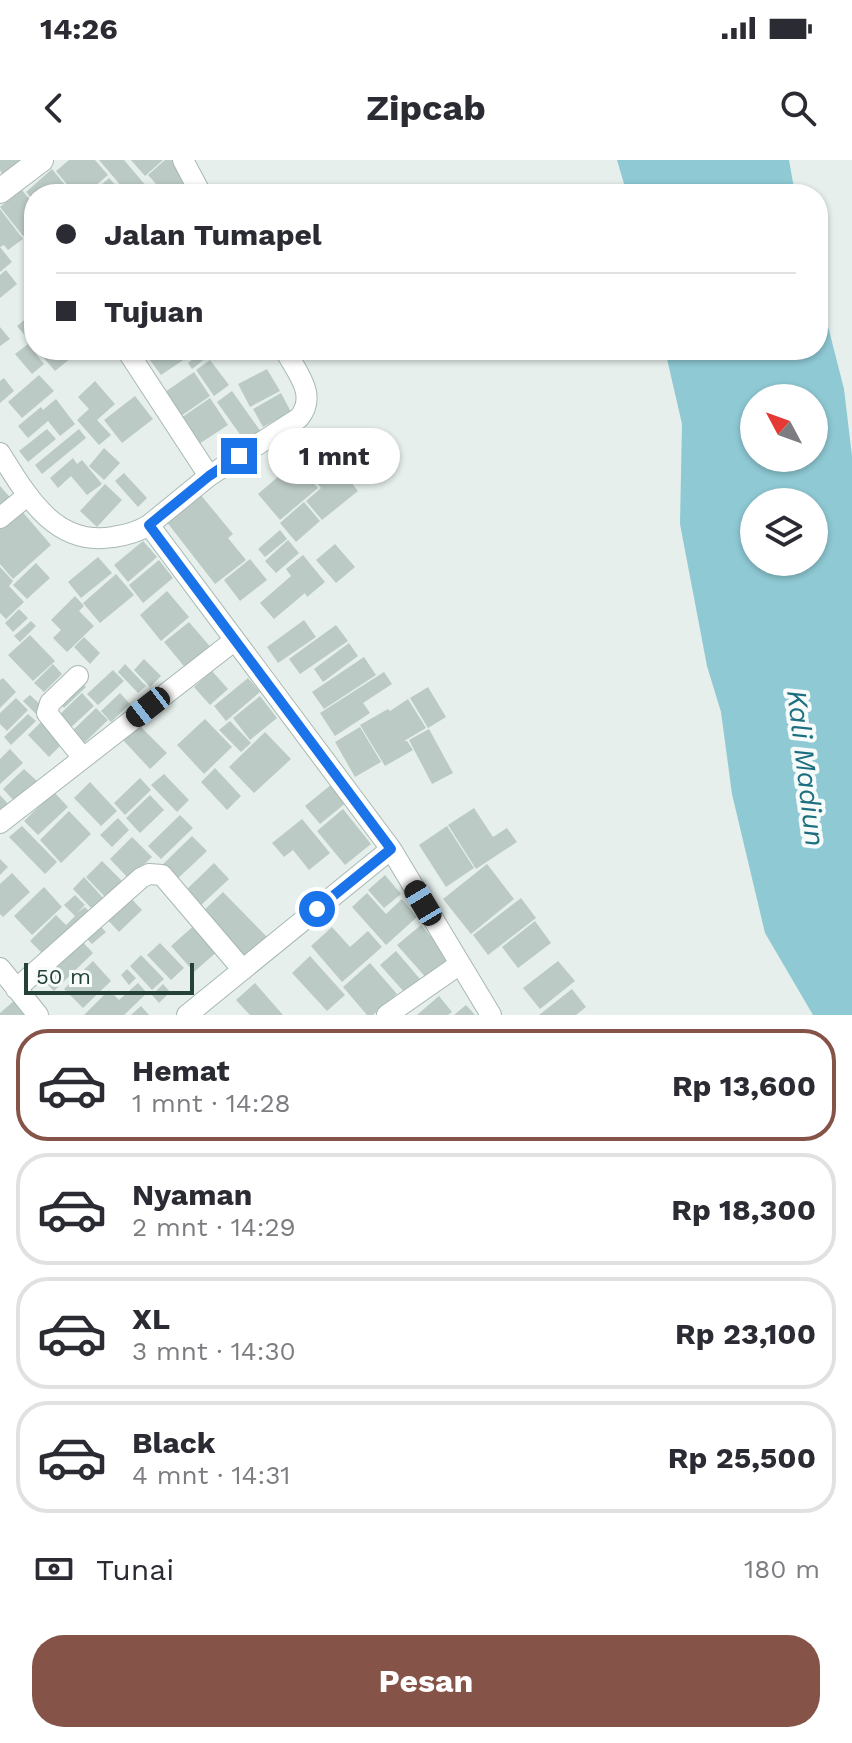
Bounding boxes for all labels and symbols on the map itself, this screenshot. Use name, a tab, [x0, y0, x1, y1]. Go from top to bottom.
north arrow	[740, 384, 828, 472]
callout: 1 mnt	[267, 428, 399, 484]
route end	[221, 438, 257, 474]
car	[122, 683, 174, 731]
water label: Kali Madiun	[780, 688, 832, 848]
car	[400, 876, 446, 930]
route start	[299, 891, 335, 927]
scale bar	[24, 959, 194, 995]

